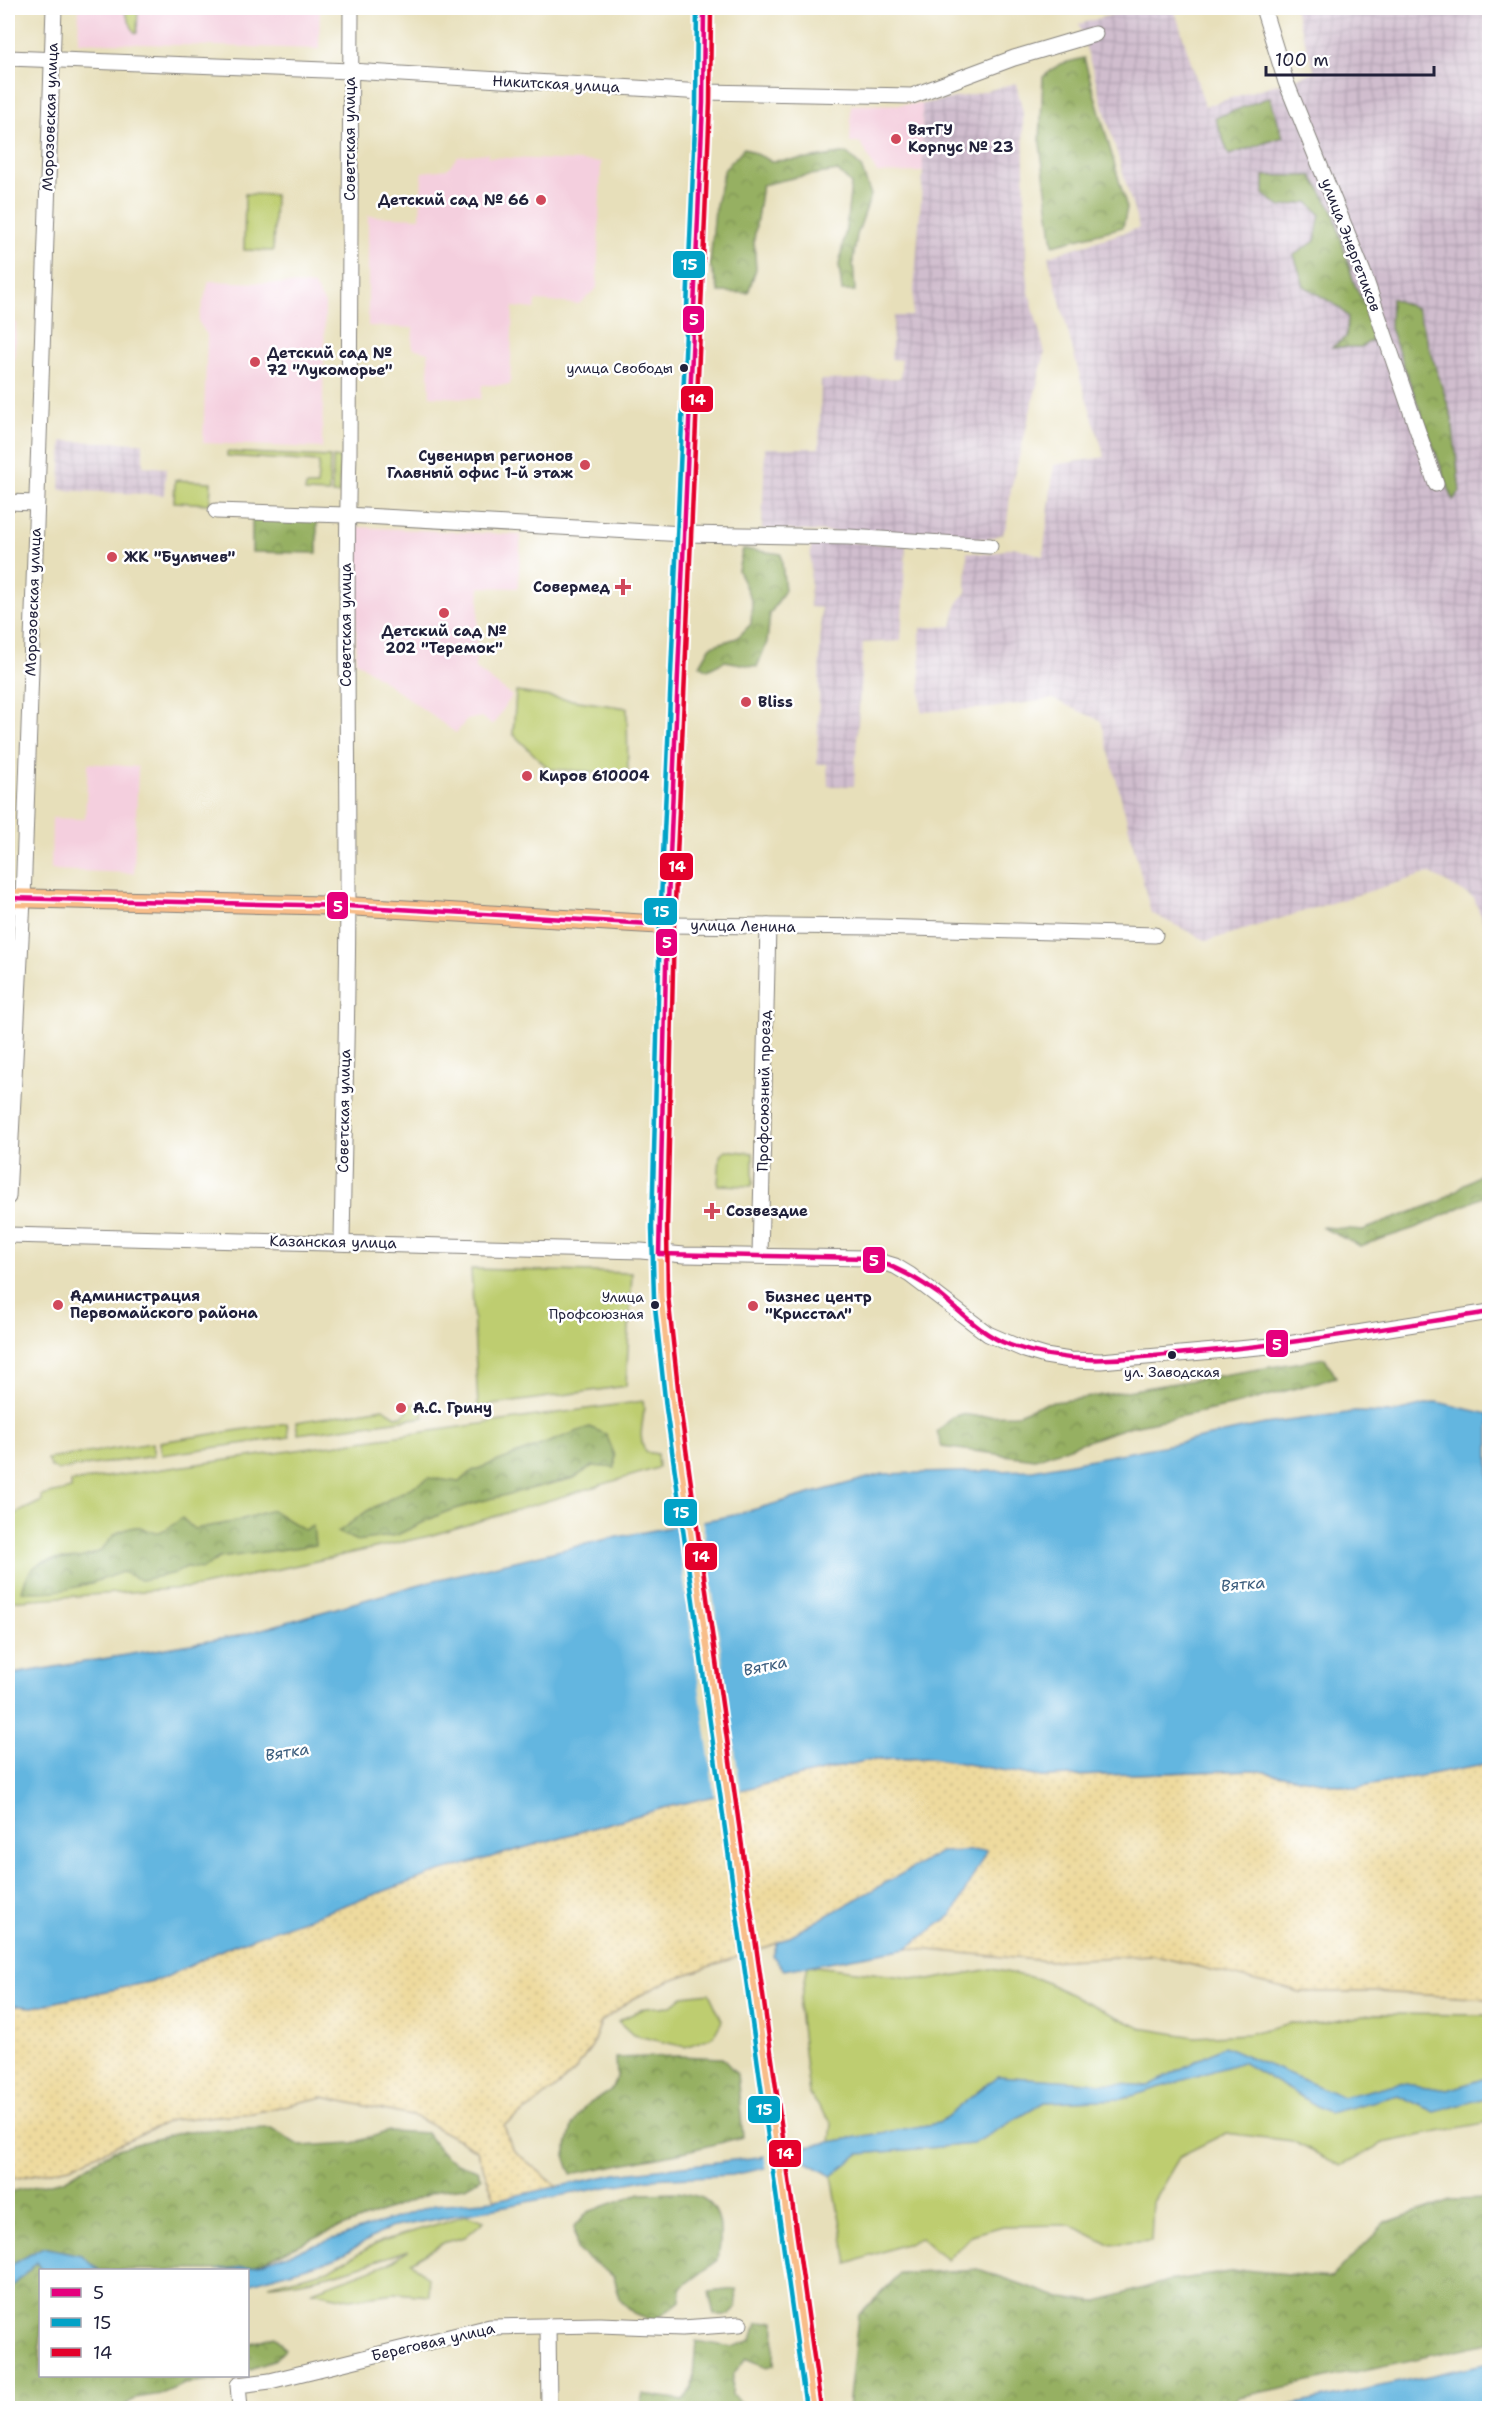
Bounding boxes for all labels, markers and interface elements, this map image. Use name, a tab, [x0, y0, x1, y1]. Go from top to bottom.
scale bar	[1266, 39, 1434, 77]
street label: Морозовская улица	[37, 42, 63, 192]
text: 100 m	[1275, 48, 1329, 72]
street label: Никитская улица	[492, 71, 621, 97]
street label: Советская улица	[340, 76, 360, 201]
place label: ВятГУ Корпус № 23	[908, 120, 1013, 157]
marker: ВятГУ Корпус № 23	[889, 132, 903, 146]
street label: улица Энергетиков	[1316, 175, 1386, 315]
place label: Детский сад № 66	[378, 190, 529, 210]
marker: Детский сад № 66	[534, 193, 548, 207]
line badge: 15	[672, 250, 706, 279]
text: 15	[680, 254, 698, 275]
line badge: 5	[682, 305, 705, 334]
text: 5	[689, 309, 699, 330]
place label: Детский сад № 72 "Лукоморье"	[267, 343, 393, 380]
marker: Детский сад № 72 "Лукоморье"	[248, 355, 262, 369]
place label: улица Свободы	[566, 359, 673, 377]
marker: улица Свободы	[678, 362, 690, 374]
line badge: 14	[680, 385, 714, 413]
text: 14	[688, 389, 706, 410]
place label: Сувениры регионов Главный офис 1-й этаж	[387, 446, 573, 483]
marker: Сувениры регионов Главный офис 1-й этаж	[578, 458, 592, 472]
street label: Морозовская улица	[20, 527, 46, 677]
place label: ЖК "Булычев"	[124, 547, 236, 567]
marker: ЖК "Булычев"	[105, 550, 119, 564]
street label: Советская улица	[336, 562, 356, 687]
place label: Совермед	[533, 577, 611, 597]
marker: Совермед	[614, 578, 632, 596]
marker: Детский сад № 202 "Теремок"	[437, 606, 451, 620]
place label: Детский сад № 202 "Теремок"	[382, 621, 506, 658]
place label: Bliss	[758, 692, 793, 712]
marker: Bliss	[739, 695, 753, 709]
place label: Киров 610004	[539, 766, 650, 786]
marker: Киров 610004	[520, 769, 534, 783]
line badge: 14	[659, 852, 694, 881]
text: 14	[668, 856, 686, 877]
line badge: 5	[326, 891, 349, 920]
text: 5	[333, 896, 343, 917]
line badge: 15	[643, 897, 678, 926]
text: 15	[652, 901, 670, 922]
street label: улица Ленина	[690, 915, 796, 937]
line badge: 5	[655, 928, 678, 957]
text: 5	[662, 932, 672, 953]
street label: Профсоюзный проезд	[753, 1010, 775, 1172]
street label: Советская улица	[333, 1048, 355, 1173]
place label: Созвездие	[726, 1201, 808, 1221]
marker: Созвездие	[703, 1202, 721, 1220]
street label: Казанская улица	[269, 1231, 397, 1253]
line badge: 5	[862, 1246, 886, 1274]
text: 5	[869, 1250, 879, 1271]
place label: Администрация Первомайского района	[70, 1286, 258, 1323]
place label: Бизнес центр "Крисстал"	[765, 1287, 872, 1324]
place label: Улица Профсоюзная	[549, 1288, 644, 1323]
marker: Администрация Первомайского района	[51, 1298, 65, 1312]
marker: Улица Профсоюзная	[649, 1299, 661, 1311]
marker: Бизнес центр "Крисстал"	[746, 1299, 760, 1313]
line badge: 5	[1265, 1329, 1289, 1358]
text: 5	[1272, 1334, 1282, 1355]
marker: ул. Заводская	[1166, 1349, 1178, 1361]
place label: ул. Заводская	[1124, 1363, 1220, 1381]
place label: А.С. Грину	[413, 1398, 492, 1418]
marker: А.С. Грину	[394, 1401, 408, 1415]
line badge: 15	[663, 1498, 698, 1527]
text: 15	[672, 1502, 690, 1523]
line badge: 14	[684, 1542, 718, 1571]
text: 14	[692, 1546, 710, 1567]
water label: Вятка	[1220, 1572, 1266, 1596]
water label: Вятка	[741, 1651, 789, 1681]
water label: Вятка	[263, 1738, 311, 1766]
line badge: 15	[747, 2095, 781, 2124]
text: 15	[755, 2099, 773, 2120]
line badge: 14	[768, 2139, 802, 2168]
text: 14	[776, 2143, 794, 2164]
legend	[39, 2269, 249, 2377]
text: 5	[93, 2281, 104, 2305]
text: 15	[93, 2311, 111, 2335]
street label: Береговая улица	[369, 2318, 497, 2366]
text: 14	[93, 2341, 112, 2365]

